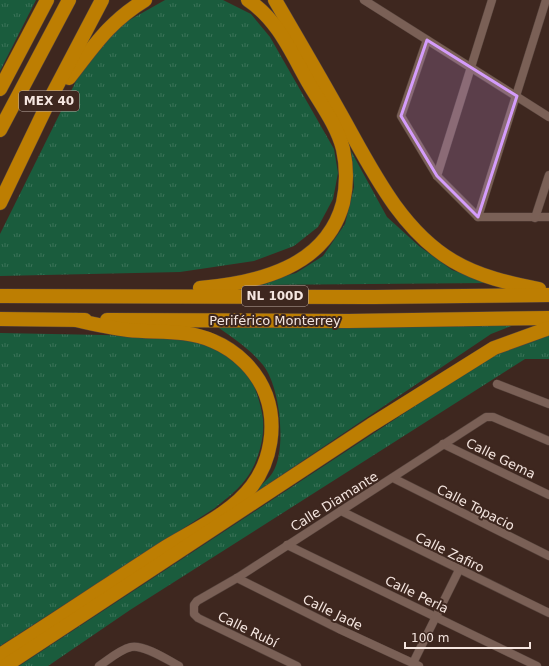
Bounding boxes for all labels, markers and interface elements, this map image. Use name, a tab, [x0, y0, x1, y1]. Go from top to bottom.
road number: MEX 40	[19, 91, 79, 111]
road number: NL 100D	[242, 286, 308, 306]
street label: Periférico Monterrey	[209, 313, 341, 328]
street label: Calle Gema	[464, 435, 538, 482]
street label: Calle Diamante	[288, 469, 381, 534]
street label: Calle Topacio	[434, 481, 517, 533]
street label: Calle Zafiro	[413, 529, 487, 576]
street label: Calle Perla	[383, 573, 451, 616]
street label: Calle Jade	[301, 592, 365, 633]
street label: Calle Rubí	[215, 608, 281, 651]
scale bar	[405, 624, 530, 650]
text: 100 m	[411, 631, 449, 645]

